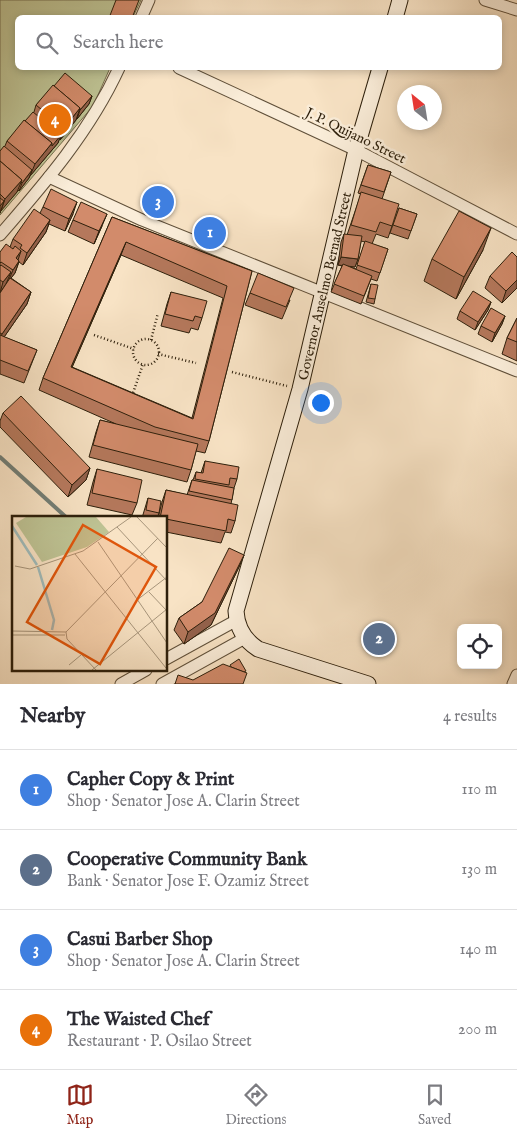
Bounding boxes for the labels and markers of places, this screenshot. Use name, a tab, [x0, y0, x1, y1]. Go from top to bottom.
pin: 4	[39, 101, 71, 139]
pin: 3	[142, 183, 174, 221]
pin: 1	[194, 214, 226, 252]
pin: 2	[363, 620, 395, 658]

